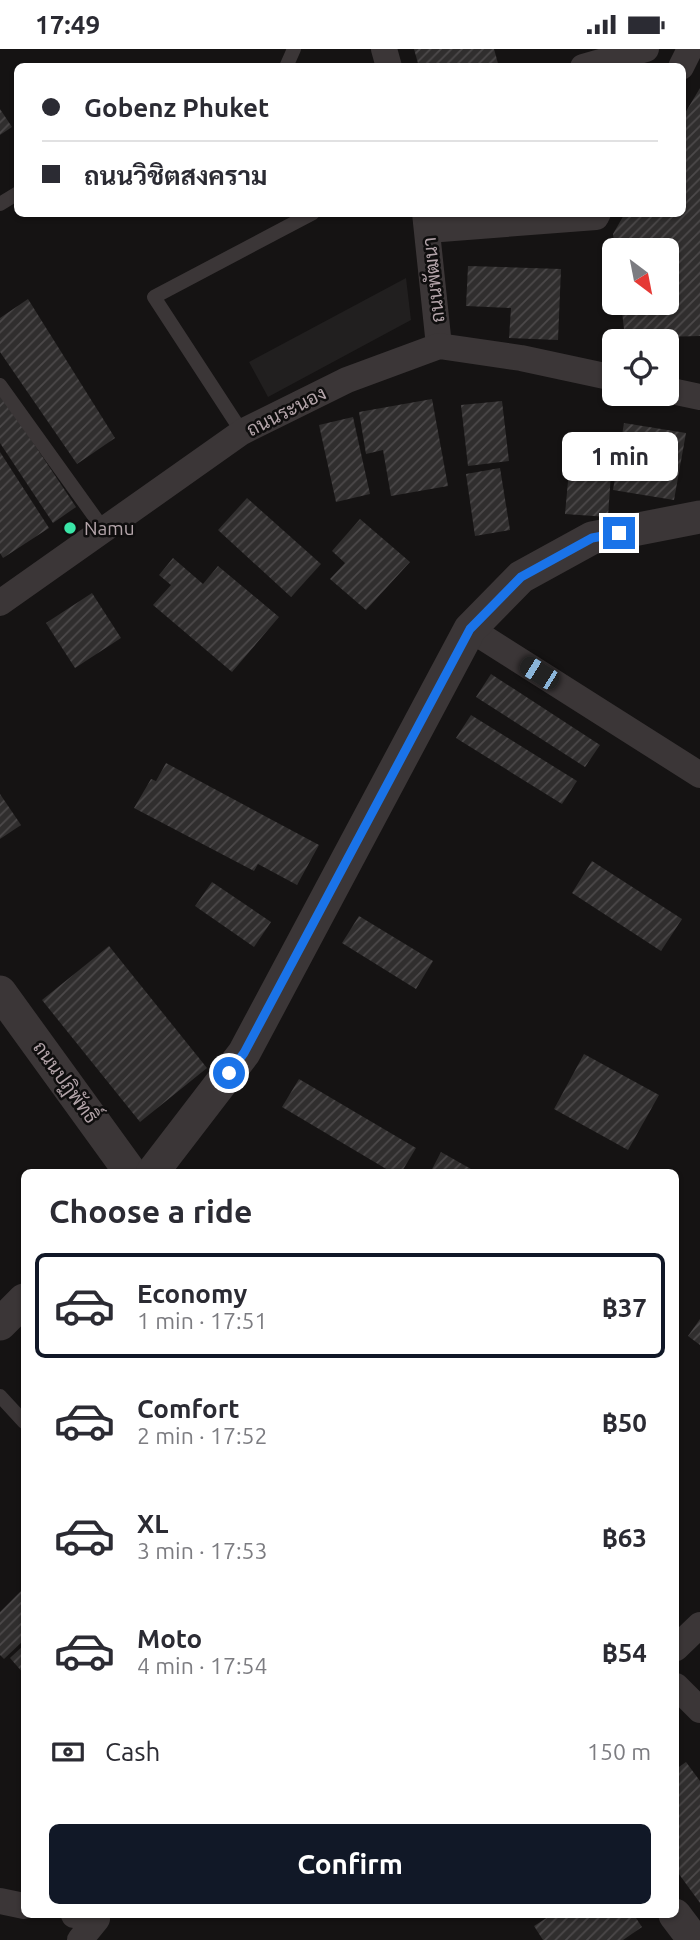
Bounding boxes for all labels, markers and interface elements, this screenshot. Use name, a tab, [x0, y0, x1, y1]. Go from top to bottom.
text: 17:49	[35, 10, 100, 39]
text: Gobenz Phuket	[84, 93, 269, 122]
text: ถนนวิชิตสงคราม	[84, 161, 267, 190]
street label: ถนนพัฒนา	[418, 236, 448, 324]
north arrow	[602, 238, 679, 315]
map controls	[602, 238, 679, 406]
button: locate	[602, 329, 679, 406]
street label: ถนนระนอง	[242, 382, 330, 440]
callout: 1 min	[561, 431, 677, 481]
text: 1 min	[591, 444, 649, 469]
place label: Namu	[84, 517, 135, 539]
route end	[603, 517, 635, 549]
marker: Namu	[62, 520, 78, 536]
car	[516, 653, 563, 693]
street label: ถนนปฏิพัทธิ์	[27, 1033, 109, 1128]
route start	[213, 1057, 245, 1089]
text: Choose a ride	[49, 1193, 252, 1229]
icon: car	[53, 1274, 116, 1337]
text: Economy	[137, 1279, 247, 1308]
text: ฿37	[602, 1293, 647, 1322]
text: 1 min · 17:51	[137, 1308, 268, 1333]
icon: car	[53, 1389, 116, 1452]
text: Comfort	[137, 1394, 240, 1423]
text: ฿50	[602, 1408, 647, 1437]
text: 2 min · 17:52	[137, 1423, 268, 1448]
icon: car	[53, 1504, 116, 1567]
text: XL	[137, 1509, 168, 1538]
text: ฿63	[602, 1523, 647, 1552]
text: 3 min · 17:53	[137, 1538, 268, 1563]
icon: car	[53, 1619, 116, 1682]
text: Moto	[137, 1624, 202, 1653]
text: ฿54	[602, 1638, 647, 1667]
text: 4 min · 17:54	[137, 1653, 268, 1678]
icon: cash	[49, 1733, 87, 1771]
text: Cash	[105, 1737, 160, 1766]
text: 150 m	[587, 1739, 651, 1764]
button: Confirm	[49, 1824, 651, 1904]

